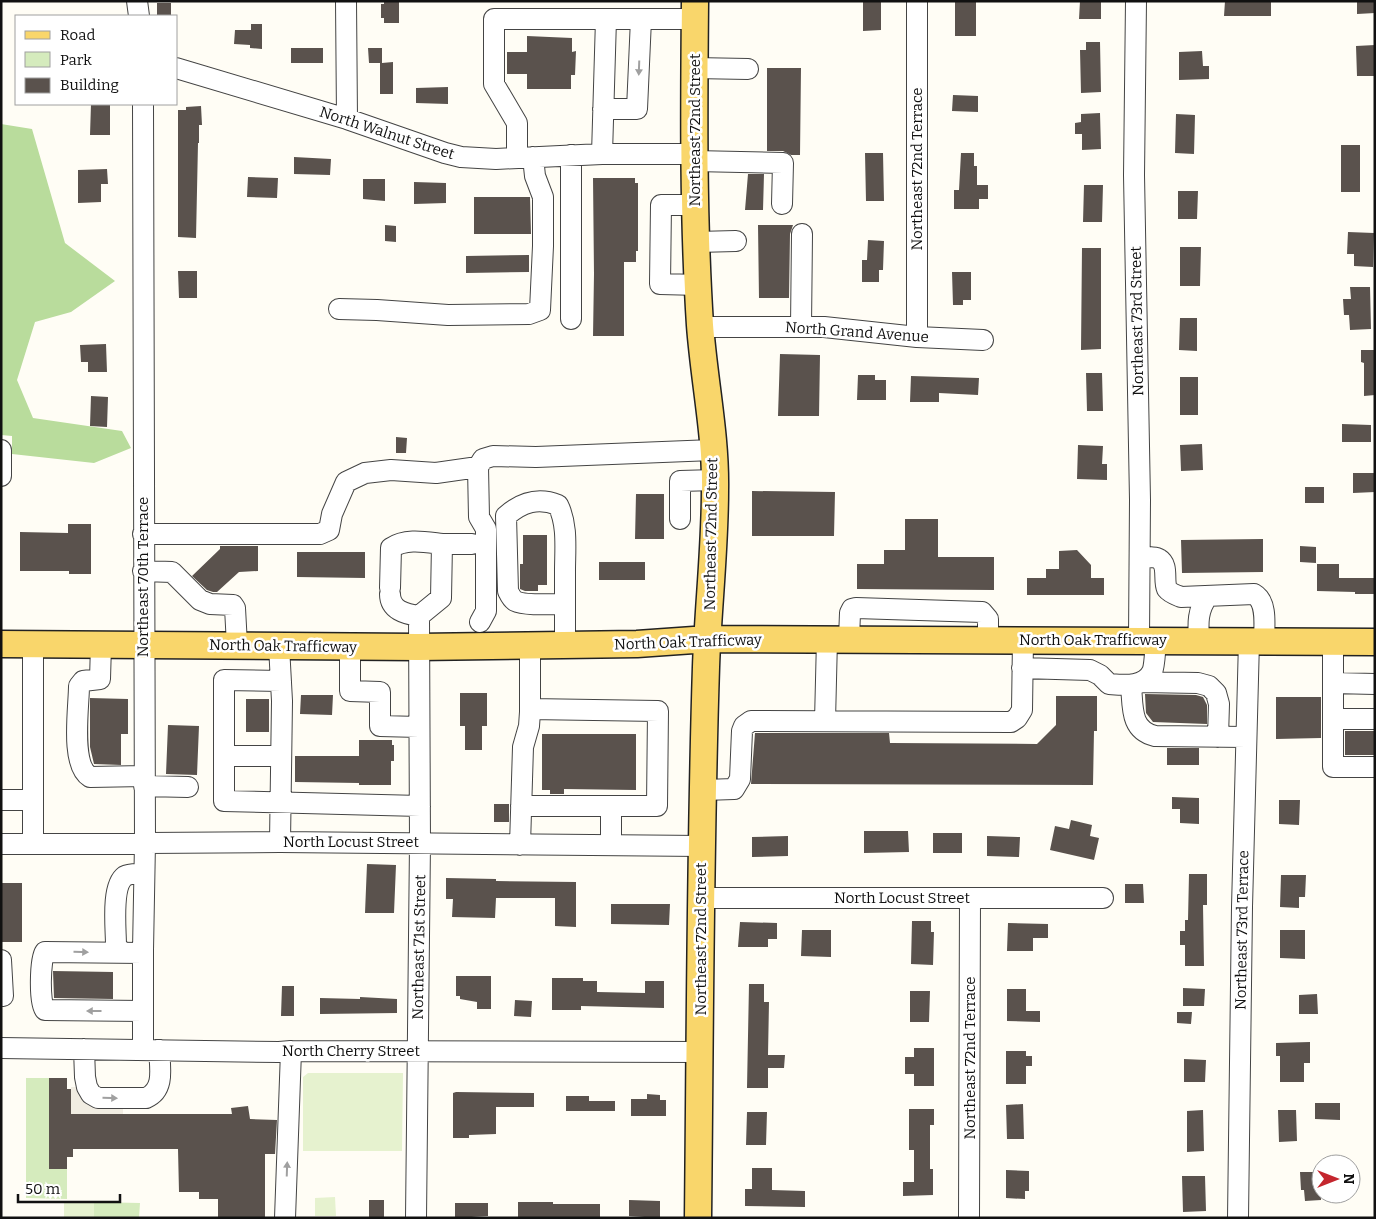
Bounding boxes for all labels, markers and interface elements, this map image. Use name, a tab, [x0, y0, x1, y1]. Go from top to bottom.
legend	[15, 15, 178, 105]
text: Road	[60, 26, 95, 44]
text: Park	[60, 51, 92, 69]
street label: Northeast 72nd Street	[686, 53, 704, 206]
one-way arrow	[635, 60, 643, 76]
text: Building	[60, 76, 119, 94]
street label: Northeast 72nd Terrace	[908, 87, 926, 251]
street label: North Walnut Street	[317, 103, 457, 163]
street label: Northeast 73rd Street	[1127, 246, 1147, 396]
street label: North Grand Avenue	[785, 318, 929, 346]
street label: Northeast 72nd Street	[701, 457, 721, 611]
street label: Northeast 70th Terrace	[134, 497, 152, 657]
street label: North Oak Trafficway	[614, 630, 762, 654]
street label: North Oak Trafficway	[1019, 631, 1167, 649]
street label: North Oak Trafficway	[209, 636, 357, 656]
street label: North Locust Street	[283, 833, 420, 851]
street label: Northeast 73rd Terrace	[1232, 850, 1252, 1010]
street label: Northeast 72nd Street	[692, 862, 710, 1015]
street label: Northeast 71st Street	[409, 874, 429, 1020]
street label: North Locust Street	[834, 889, 971, 907]
one-way arrow	[73, 948, 89, 956]
street label: Northeast 72nd Terrace	[961, 976, 979, 1140]
one-way arrow	[86, 1007, 102, 1015]
street label: North Cherry Street	[282, 1042, 420, 1060]
one-way arrow	[102, 1094, 118, 1102]
north arrow	[1311, 1154, 1361, 1204]
one-way arrow	[283, 1161, 291, 1177]
scale bar	[18, 1172, 120, 1204]
text: N	[1340, 1174, 1357, 1185]
text: 50 m	[25, 1180, 61, 1198]

